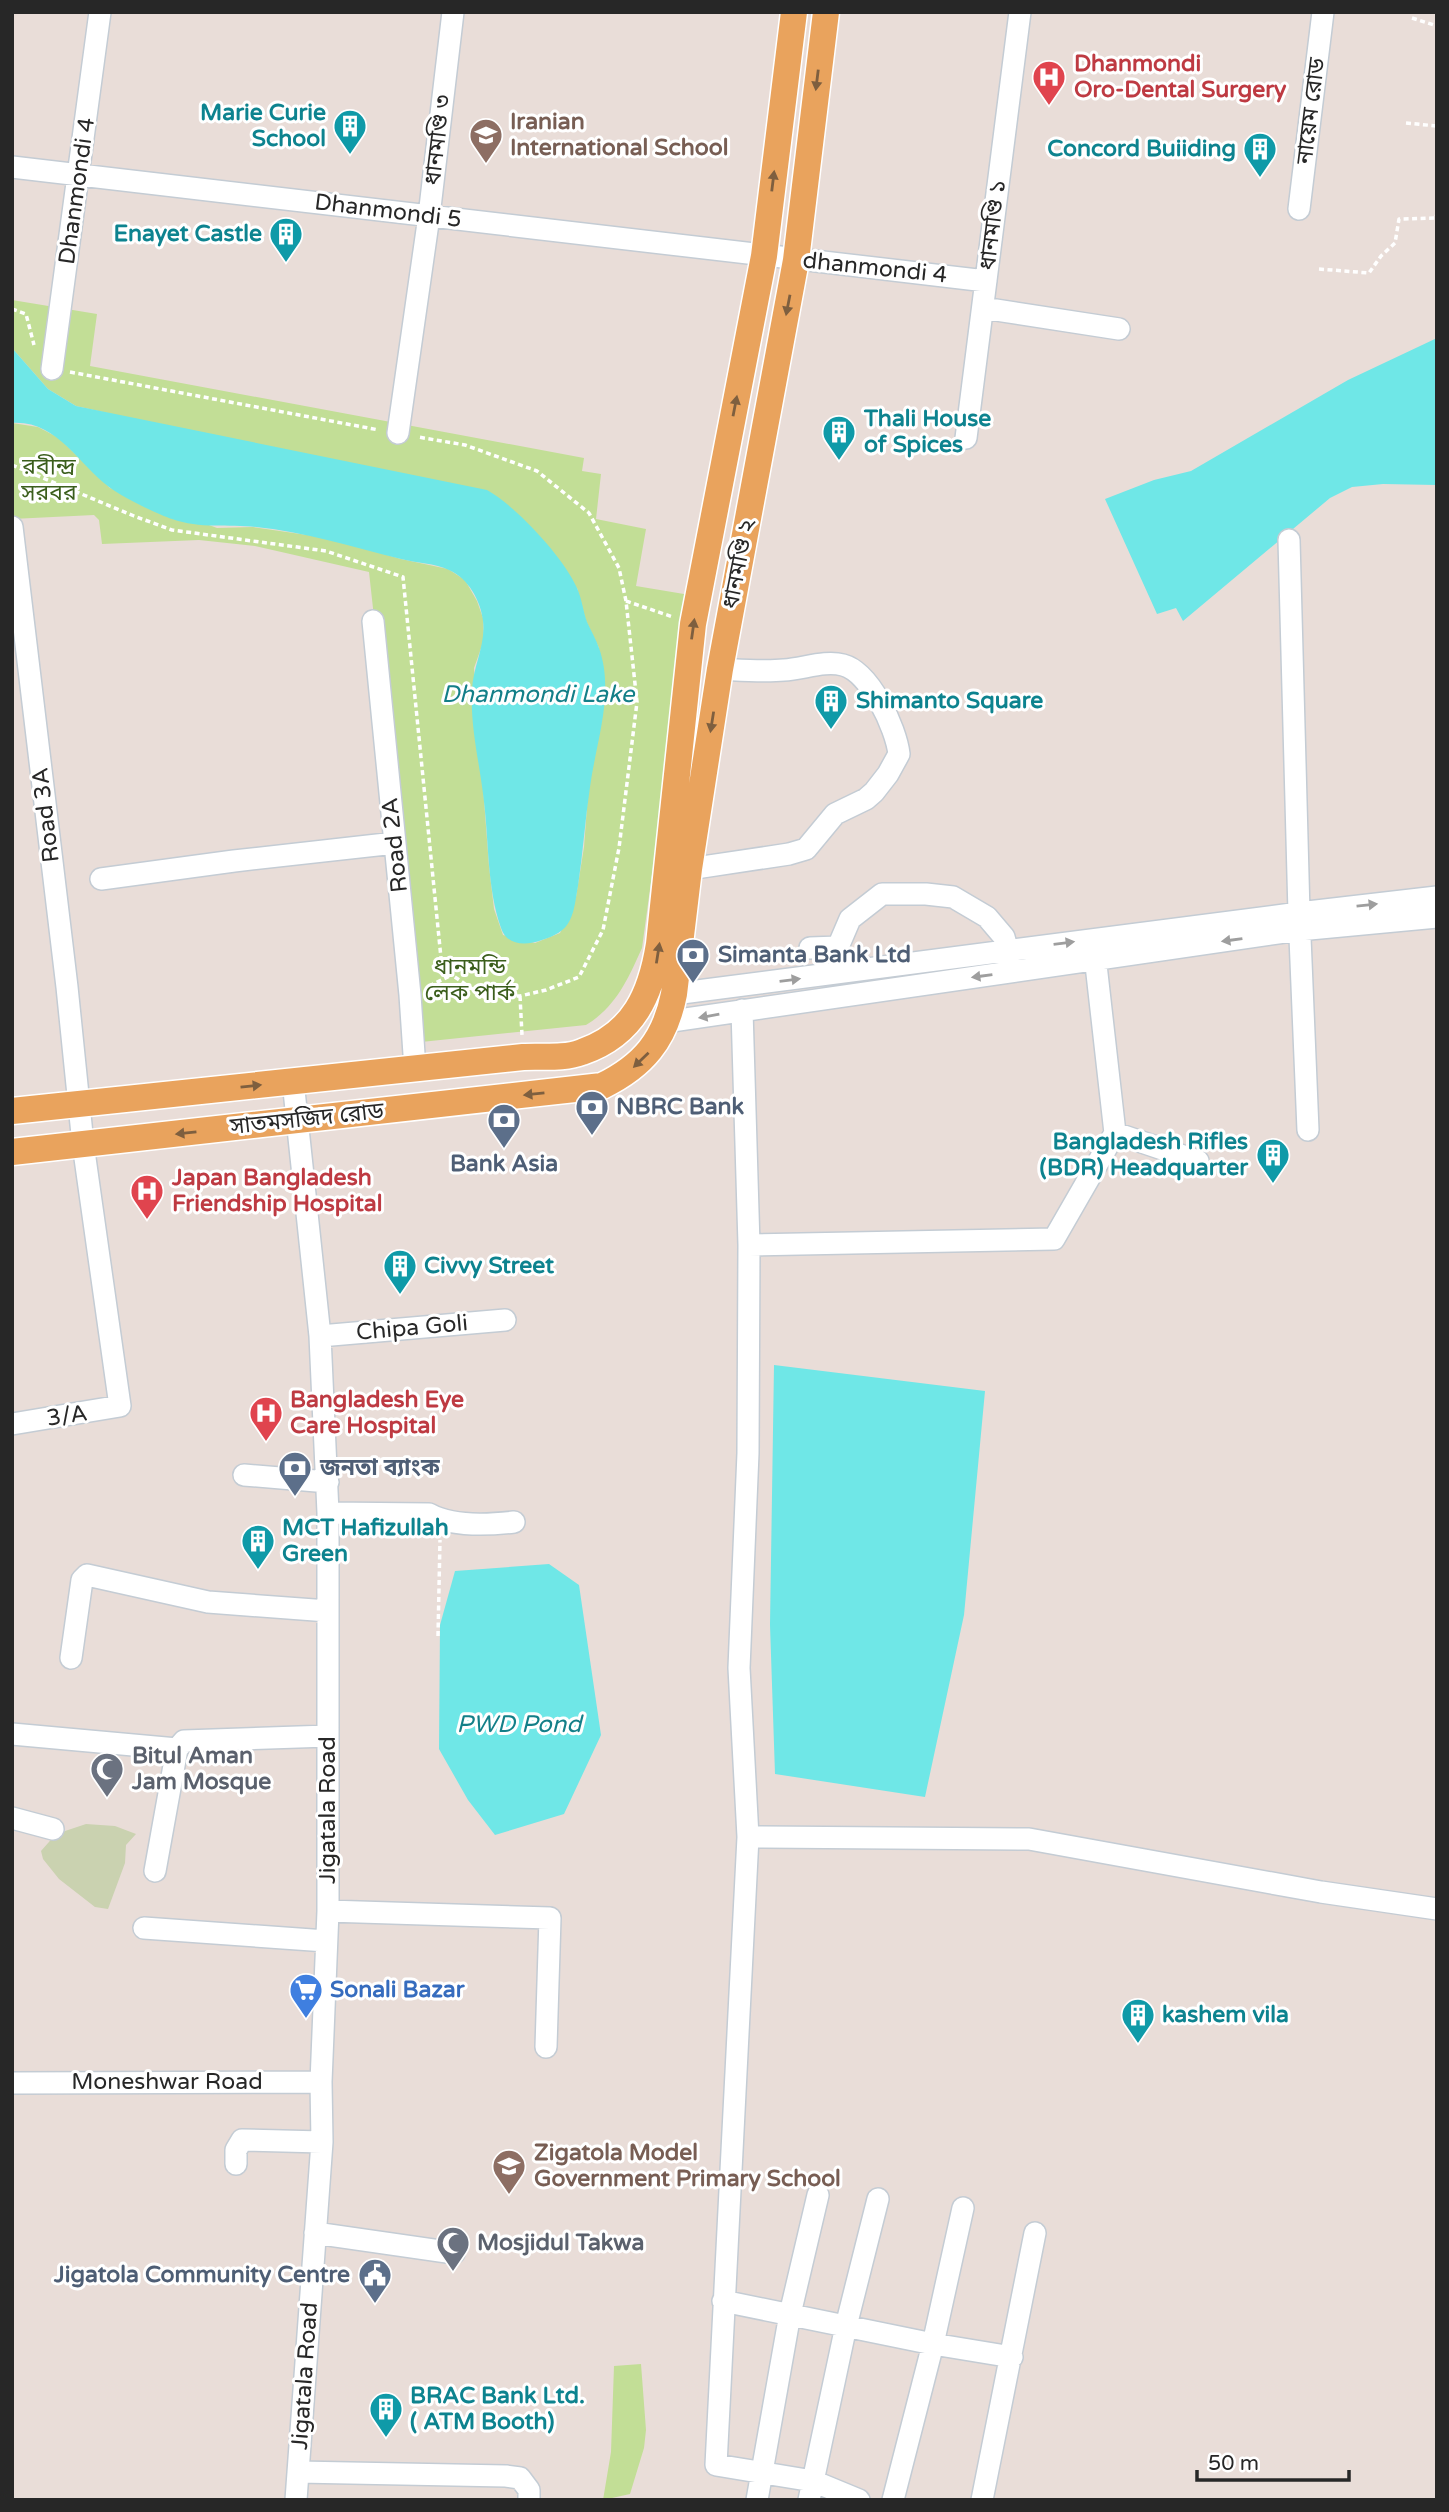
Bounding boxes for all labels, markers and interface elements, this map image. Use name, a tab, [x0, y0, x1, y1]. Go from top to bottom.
place label: Dhanmondi Oro-Dental Surgery	[1074, 50, 1287, 104]
street label: নায়েম রোড	[1290, 55, 1332, 167]
hospital icon: Dhanmondi Oro-Dental Surgery	[1030, 58, 1068, 107]
one-way arrow	[812, 69, 823, 91]
street label: ধানমণ্ডি ৩	[419, 93, 457, 187]
place label: Marie Curie School	[200, 99, 326, 153]
building icon: Marie Curie School	[331, 107, 369, 156]
place label: Iranian International School	[510, 108, 728, 162]
street label: Dhanmondi 4	[53, 116, 101, 266]
school or university icon: Iranian International School	[467, 116, 505, 165]
building icon: Concord Buiiding	[1241, 130, 1279, 179]
place label: Concord Buiiding	[1047, 135, 1236, 163]
one-way arrow	[768, 170, 779, 192]
street label: ধানমণ্ডি ১	[974, 178, 1012, 272]
street label: Dhanmondi 5	[313, 188, 463, 234]
building icon: Enayet Castle	[267, 215, 305, 264]
place label: Enayet Castle	[113, 220, 262, 248]
street label: dhanmondi 4	[801, 246, 949, 290]
one-way arrow	[782, 295, 793, 317]
one-way arrow	[730, 395, 741, 417]
place label: Thali House of Spices	[863, 405, 991, 459]
building icon: Thali House of Spices	[820, 413, 858, 462]
park label: রবীন্দ্র সরবর	[20, 453, 77, 507]
street label: ধানমণ্ডি ২	[717, 516, 761, 611]
one-way arrow	[687, 618, 698, 640]
water label: Dhanmondi Lake	[442, 680, 636, 709]
building icon: Shimanto Square	[812, 682, 850, 731]
place label: Shimanto Square	[856, 687, 1043, 715]
one-way arrow	[706, 711, 717, 733]
street label: Road 3A	[26, 766, 66, 864]
street label: Road 2A	[376, 796, 414, 894]
one-way arrow	[1356, 899, 1378, 910]
one-way arrow	[1221, 935, 1243, 946]
bank icon: Simanta Bank Ltd	[674, 936, 712, 985]
one-way arrow	[1053, 937, 1075, 948]
one-way arrow	[652, 941, 663, 963]
place label: Simanta Bank Ltd	[718, 941, 911, 969]
park label: ধানমন্ডি লেক পার্ক	[425, 953, 516, 1007]
one-way arrow	[971, 971, 993, 982]
one-way arrow	[779, 974, 801, 985]
one-way arrow	[698, 1011, 720, 1022]
one-way arrow	[633, 1052, 650, 1068]
one-way arrow	[240, 1080, 262, 1091]
bank icon: NBRC Bank	[573, 1088, 611, 1137]
one-way arrow	[523, 1089, 545, 1100]
place label: NBRC Bank	[616, 1093, 745, 1121]
street label: সাতমসজিদ রোড	[228, 1097, 386, 1141]
bank icon: Bank Asia	[485, 1101, 523, 1150]
one-way arrow	[175, 1127, 197, 1138]
place label: Bangladesh Rifles (BDR) Headquarter	[1039, 1128, 1249, 1182]
building icon: Bangladesh Rifles (BDR) Headquarter	[1254, 1136, 1292, 1185]
place label: Bank Asia	[450, 1150, 558, 1178]
place label: Japan Bangladesh Friendship Hospital	[171, 1164, 382, 1218]
hospital icon: Japan Bangladesh Friendship Hospital	[128, 1172, 166, 1221]
building icon: Civvy Street	[381, 1247, 419, 1296]
place label: Civvy Street	[424, 1252, 554, 1280]
street label: Chipa Goli	[355, 1309, 469, 1347]
place label: Bangladesh Eye Care Hospital	[290, 1386, 464, 1440]
hospital icon: Bangladesh Eye Care Hospital	[247, 1394, 285, 1443]
street label: 3/A	[45, 1399, 89, 1433]
bank icon: জনতা ব্যাংক	[276, 1449, 314, 1498]
place label: জনতা ব্যাংক	[319, 1454, 440, 1482]
place label: MCT Hafizullah Green	[282, 1514, 449, 1568]
building icon: MCT Hafizullah Green	[239, 1522, 277, 1571]
water label: PWD Pond	[457, 1710, 584, 1739]
street label: Jigatala Road	[314, 1736, 342, 1884]
place label: Bitul Aman Jam Mosque	[131, 1742, 271, 1796]
mosque icon: Bitul Aman Jam Mosque	[88, 1750, 126, 1799]
supermarket icon: Sonali Bazar	[287, 1971, 325, 2020]
place label: Sonali Bazar	[330, 1976, 466, 2004]
building icon: kashem vila	[1119, 1996, 1157, 2045]
place label: kashem vila	[1162, 2001, 1289, 2029]
street label: Moneshwar Road	[71, 2068, 263, 2096]
place label: Zigatola Model Government Primary School	[534, 2139, 841, 2193]
school or university icon: Zigatola Model Government Primary School	[490, 2147, 528, 2196]
mosque icon: Mosjidul Takwa	[434, 2224, 472, 2273]
place label: Mosjidul Takwa	[477, 2229, 644, 2257]
public building icon: Jigatola Community Centre	[356, 2256, 394, 2305]
place label: Jigatola Community Centre	[53, 2261, 350, 2289]
street label: Jigatala Road	[286, 2301, 324, 2451]
place label: BRAC Bank Ltd. ( ATM Booth)	[410, 2382, 585, 2436]
building icon: BRAC Bank Ltd. ( ATM Booth)	[367, 2390, 405, 2439]
scale bar	[1197, 2438, 1349, 2482]
text: 50 m	[1208, 2451, 1259, 2476]

